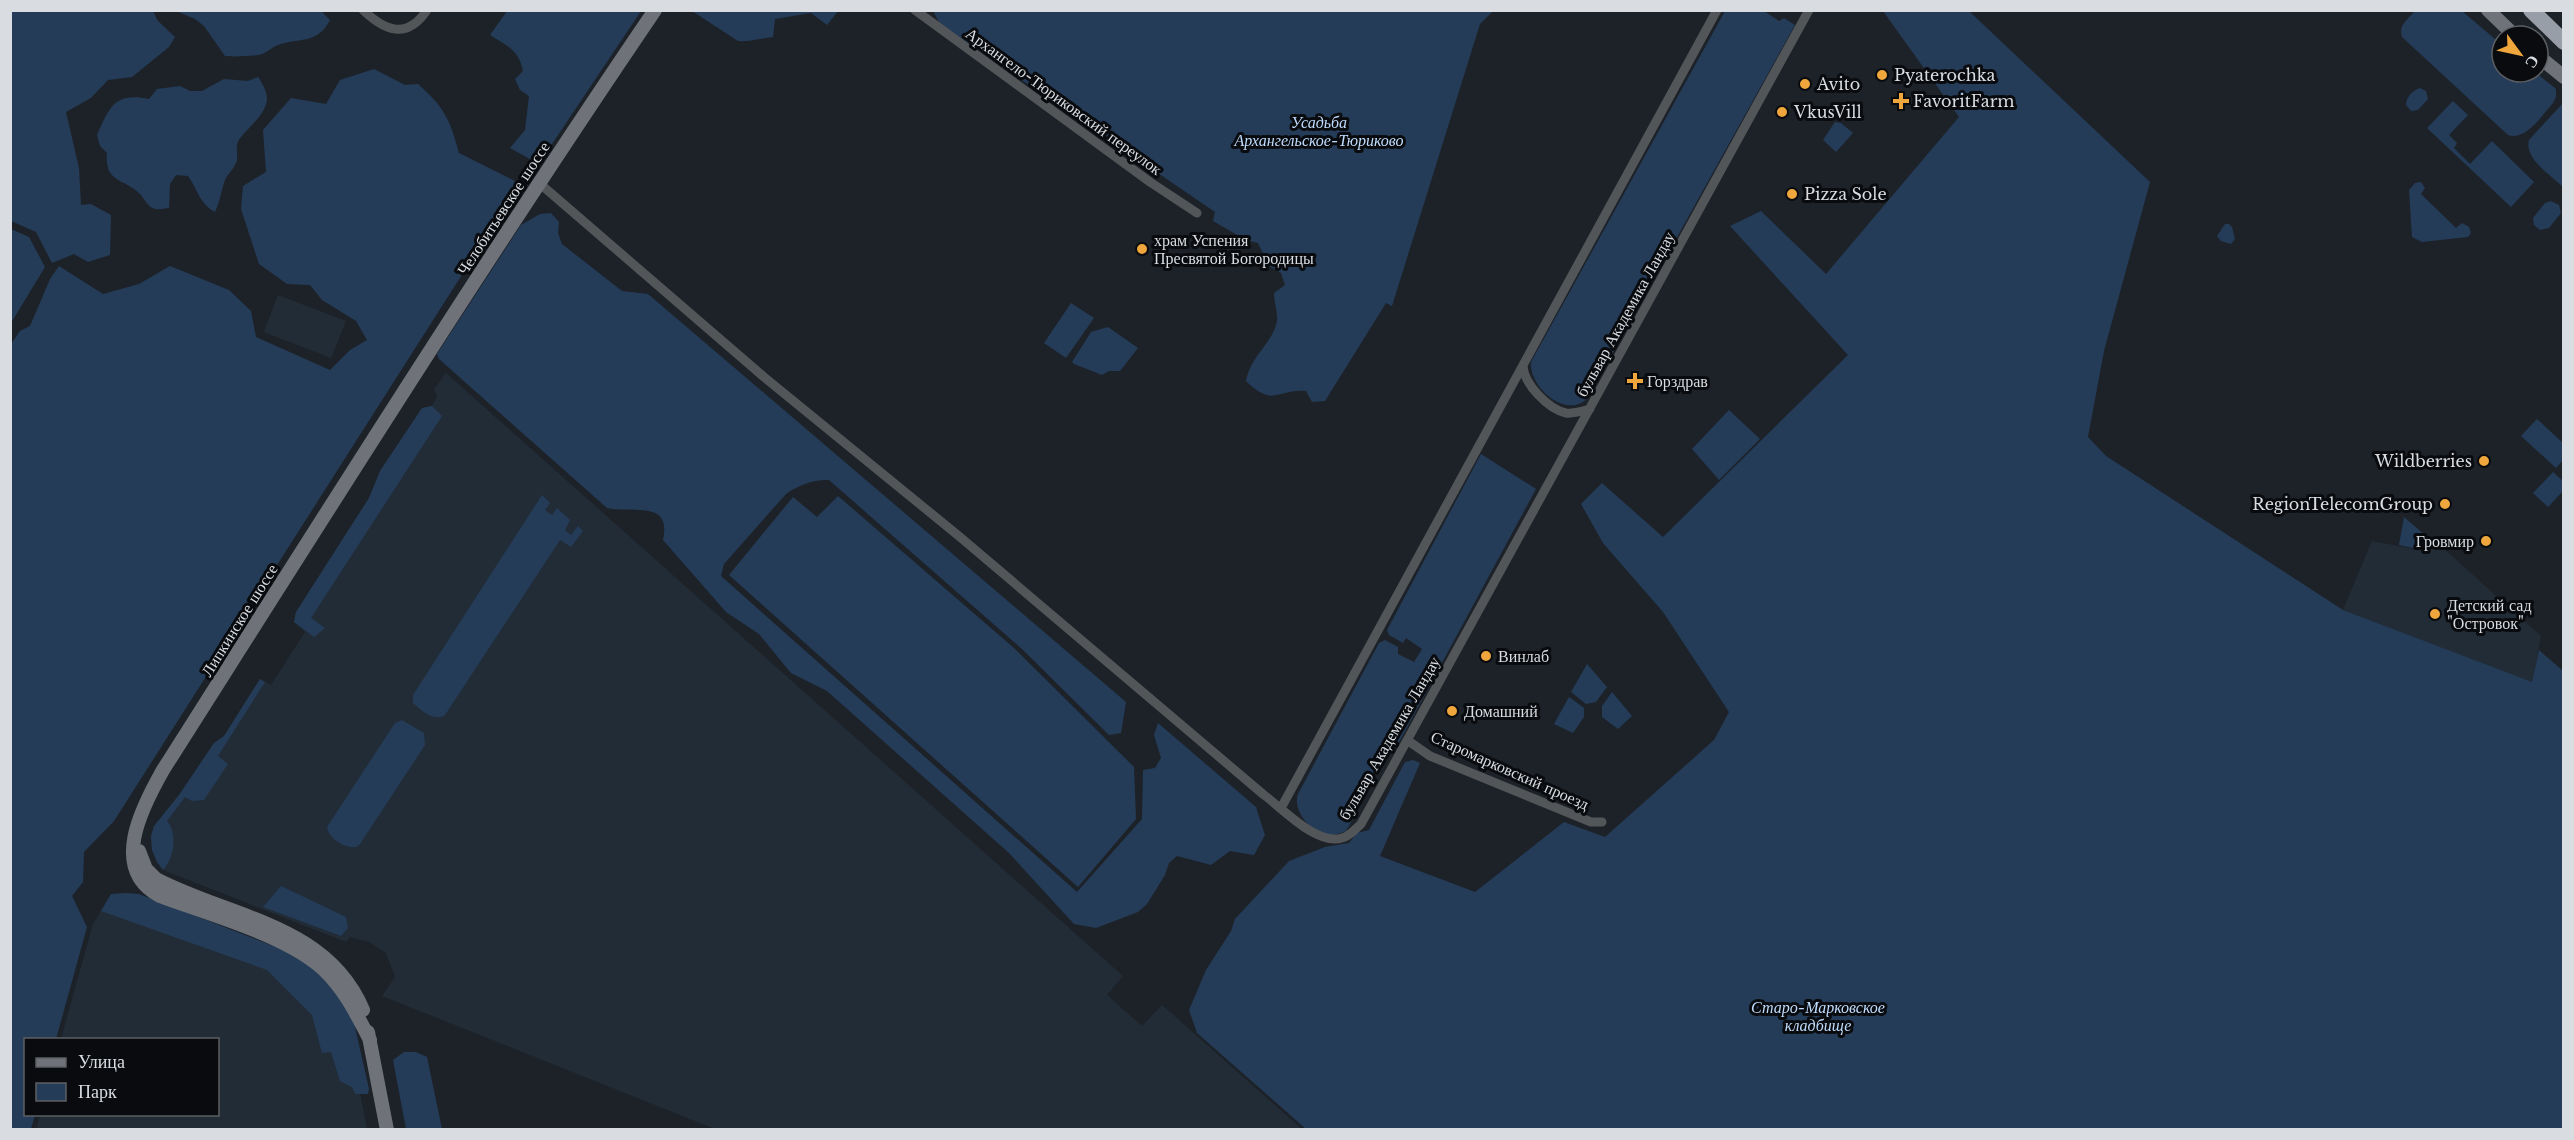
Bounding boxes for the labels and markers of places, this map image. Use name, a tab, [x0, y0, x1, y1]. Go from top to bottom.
place label: Pyaterochka	[1894, 65, 1995, 85]
marker: Pyaterochka	[1875, 68, 1889, 82]
place label: Avito	[1816, 74, 1860, 94]
marker: Avito	[1798, 77, 1812, 91]
place label: FavoritFarm	[1913, 91, 2015, 111]
marker: FavoritFarm	[1894, 94, 1908, 108]
place label: VkusVill	[1793, 102, 1862, 122]
marker: VkusVill	[1775, 105, 1789, 119]
place label: Pizza Sole	[1804, 184, 1887, 204]
marker: Pizza Sole	[1785, 187, 1799, 201]
place label: храм Успения Пресвятой Богородицы	[1154, 230, 1314, 268]
marker: храм Успения Пресвятой Богородицы	[1135, 242, 1149, 256]
place label: Горздрав	[1647, 371, 1708, 391]
marker: Горздрав	[1628, 374, 1642, 388]
place label: Wildberries	[2374, 451, 2472, 471]
marker: Wildberries	[2477, 454, 2491, 468]
place label: RegionTelecomGroup	[2252, 494, 2433, 514]
marker: RegionTelecomGroup	[2438, 497, 2452, 511]
place label: Гровмир	[2416, 531, 2474, 551]
marker: Гровмир	[2479, 534, 2493, 548]
place label: Детский сад "Островок"	[2447, 595, 2532, 633]
marker: Детский сад "Островок"	[2428, 607, 2442, 621]
place label: Винлаб	[1498, 646, 1549, 666]
marker: Винлаб	[1479, 649, 1493, 663]
place label: Домашний	[1464, 701, 1538, 721]
marker: Домашний	[1445, 704, 1459, 718]

